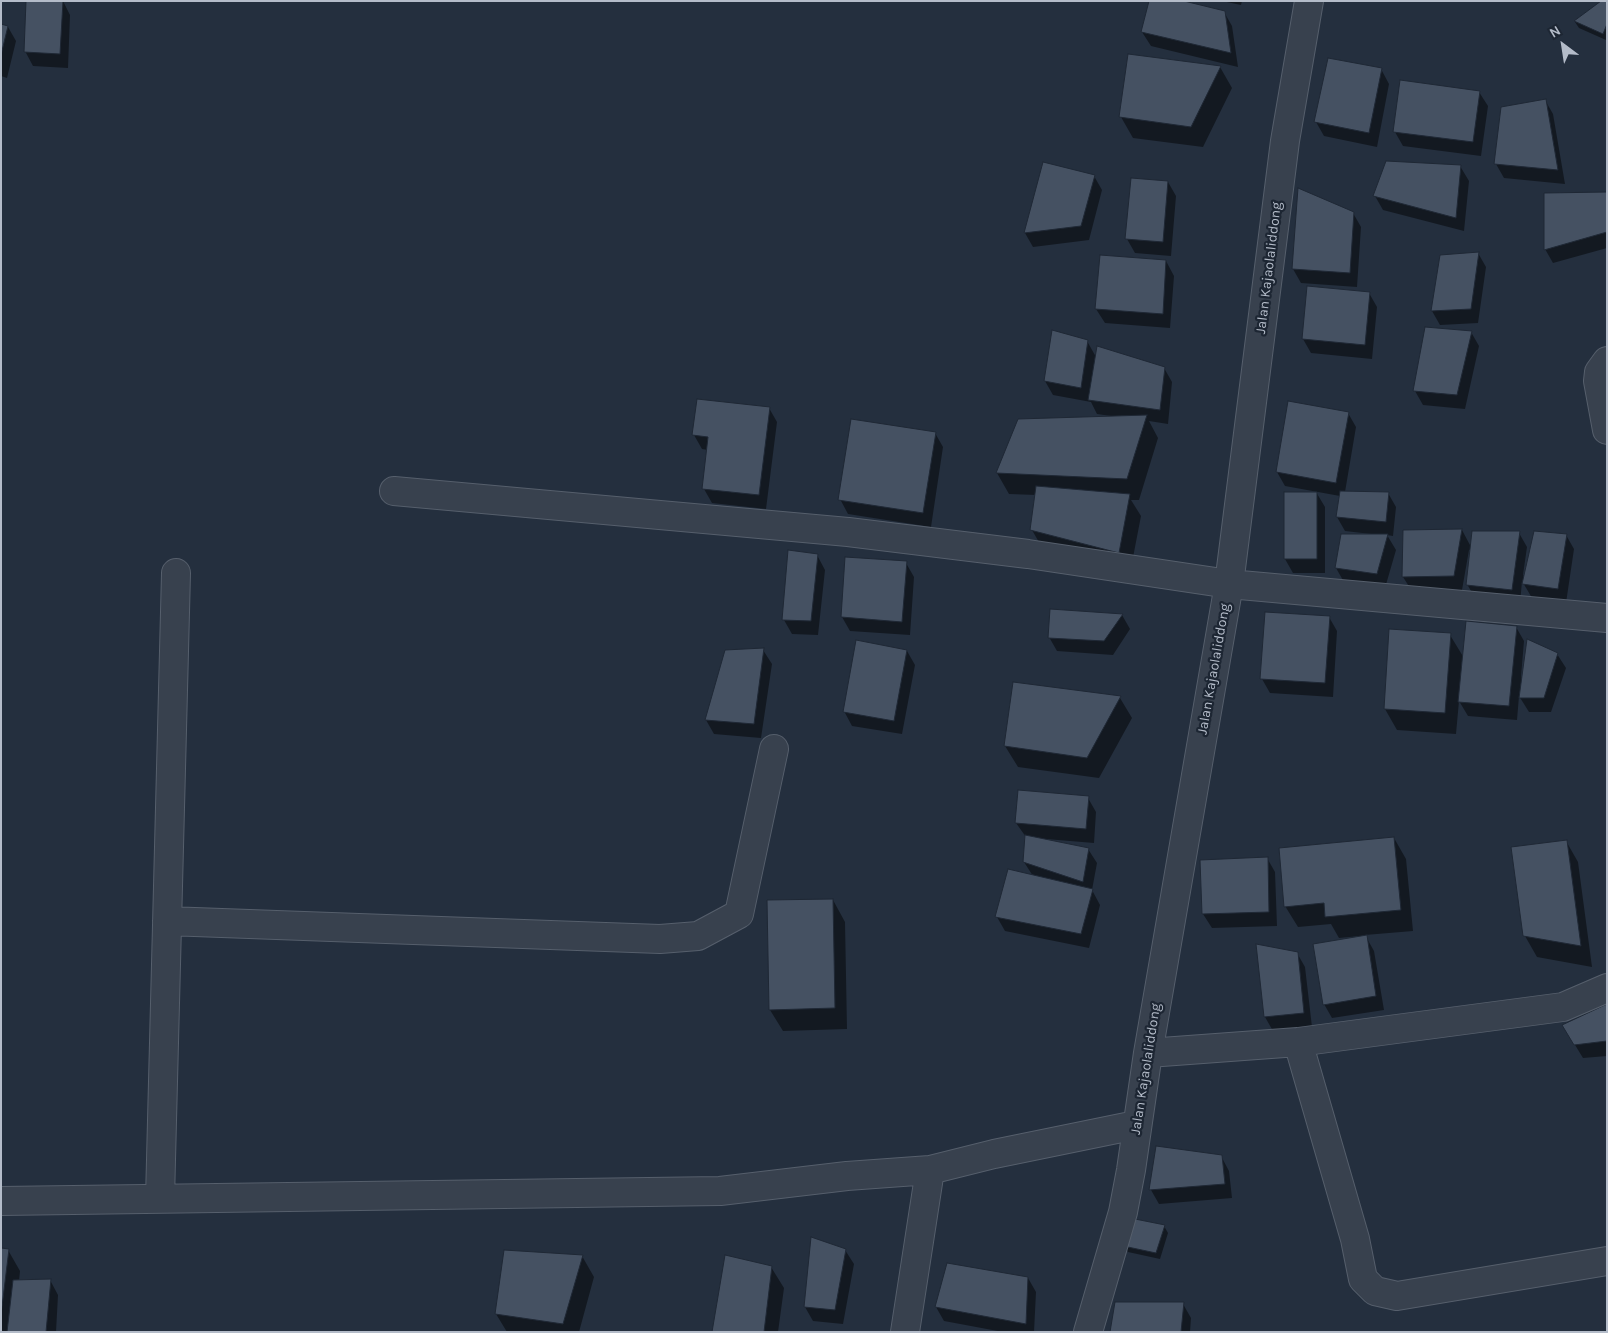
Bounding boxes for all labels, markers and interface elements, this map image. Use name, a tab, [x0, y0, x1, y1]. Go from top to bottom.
north arrow	[1538, 20, 1588, 70]
text: N	[1546, 22, 1564, 42]
street label: Jalan Kajaolaliddong	[1253, 201, 1285, 335]
street label: Jalan Kajaolaliddong	[1194, 602, 1234, 736]
street label: Jalan Kajaolaliddong	[1127, 1002, 1165, 1136]

